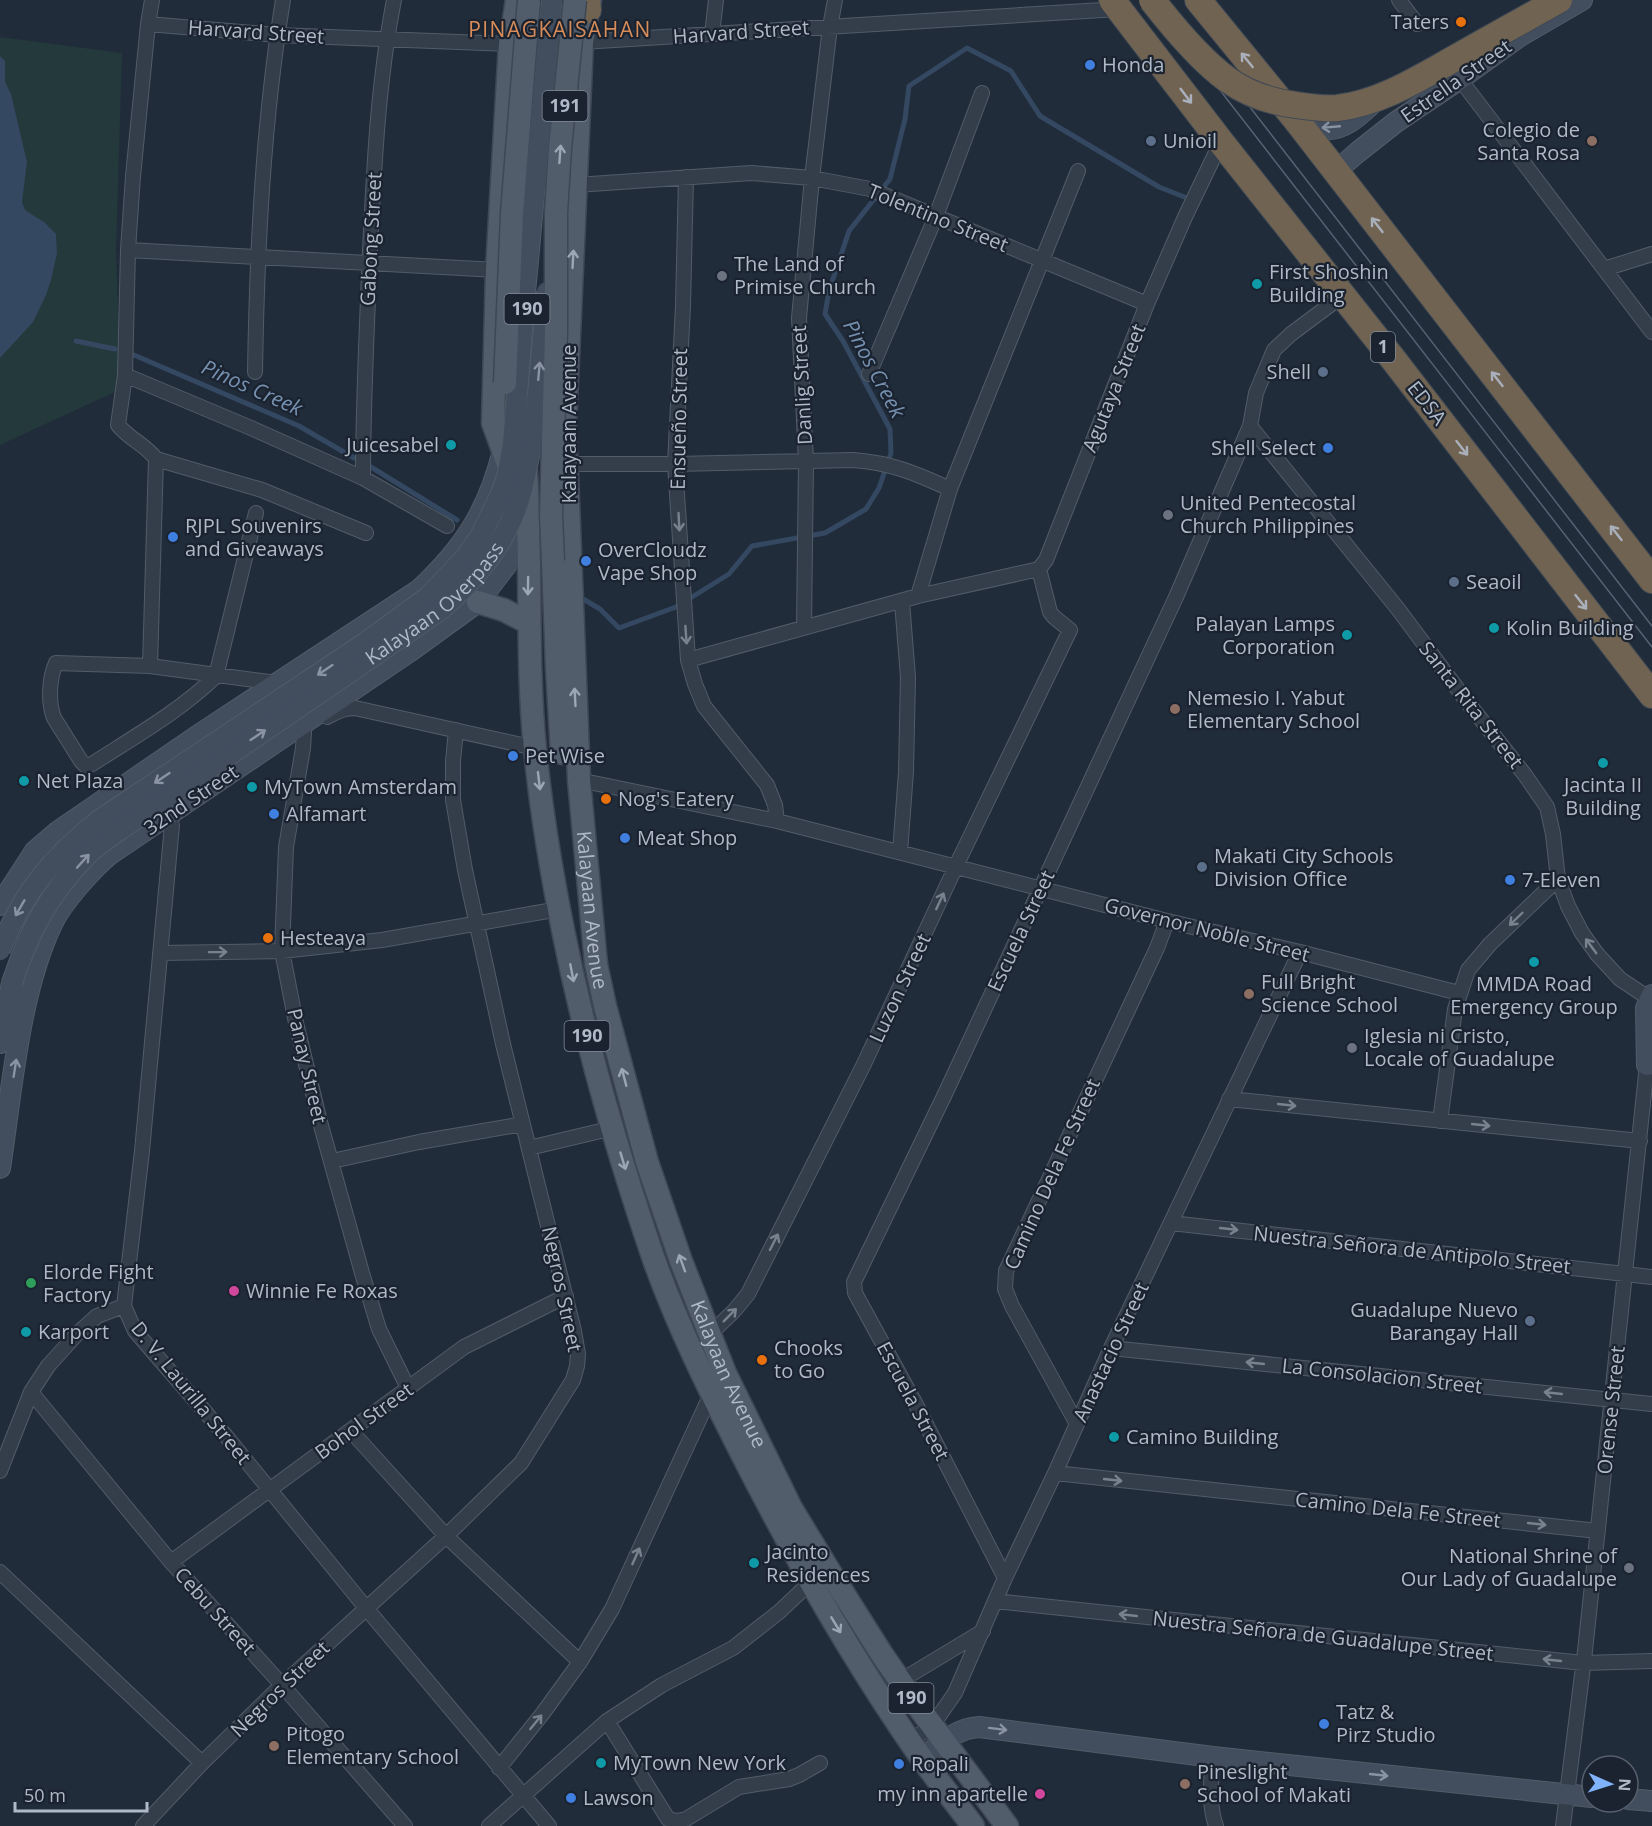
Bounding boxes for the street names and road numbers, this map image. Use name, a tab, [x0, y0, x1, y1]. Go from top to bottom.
street label: Harvard Street	[187, 13, 325, 50]
street label: Harvard Street	[672, 13, 810, 50]
street label: Estrella Street	[1395, 32, 1516, 129]
road number: 191	[542, 91, 588, 121]
street label: Gabong Street	[354, 171, 387, 307]
street label: Tolentino Street	[864, 177, 1012, 258]
road number: 190	[504, 294, 550, 324]
street label: Agutaya Street	[1076, 320, 1152, 456]
street label: Danlig Street	[785, 324, 818, 446]
road number: 1	[1371, 332, 1395, 362]
street label: Kalayaan Avenue	[555, 345, 582, 503]
street label: Ensueño Street	[664, 348, 693, 490]
street label: EDSA	[1402, 375, 1453, 431]
street label: Kalayaan Overpass	[360, 536, 510, 671]
street label: Santa Rita Street	[1413, 636, 1530, 774]
street label: 32nd Street	[138, 758, 243, 841]
street label: Kalayaan Avenue	[571, 830, 615, 991]
street label: Escuela Street	[981, 866, 1060, 996]
street label: Governor Noble Street	[1102, 891, 1312, 968]
street label: Luzon Street	[862, 929, 937, 1047]
street label: Panay Street	[281, 1006, 334, 1126]
road number: 190	[564, 1021, 610, 1051]
street label: Camino Dela Fe Street	[997, 1074, 1106, 1274]
street label: Nuestra Señora de Antipolo Street	[1252, 1219, 1572, 1280]
street label: Negros Street	[536, 1224, 589, 1354]
street label: Anastacio Street	[1066, 1277, 1155, 1426]
street label: Kalayaan Avenue	[685, 1296, 773, 1452]
street label: D. V. Laurilla Street	[125, 1316, 257, 1470]
street label: Escuela Street	[871, 1337, 956, 1465]
street label: Orense Street	[1590, 1344, 1631, 1476]
street label: La Consolacion Street	[1281, 1352, 1484, 1399]
street label: Bohol Street	[309, 1376, 418, 1465]
street label: Camino Dela Fe Street	[1294, 1485, 1502, 1534]
street label: Cebu Street	[169, 1561, 262, 1660]
street label: Nuestra Señora de Guadalupe Street	[1151, 1604, 1495, 1667]
street label: Negros Street	[224, 1634, 335, 1743]
road number: 190	[888, 1683, 934, 1713]

